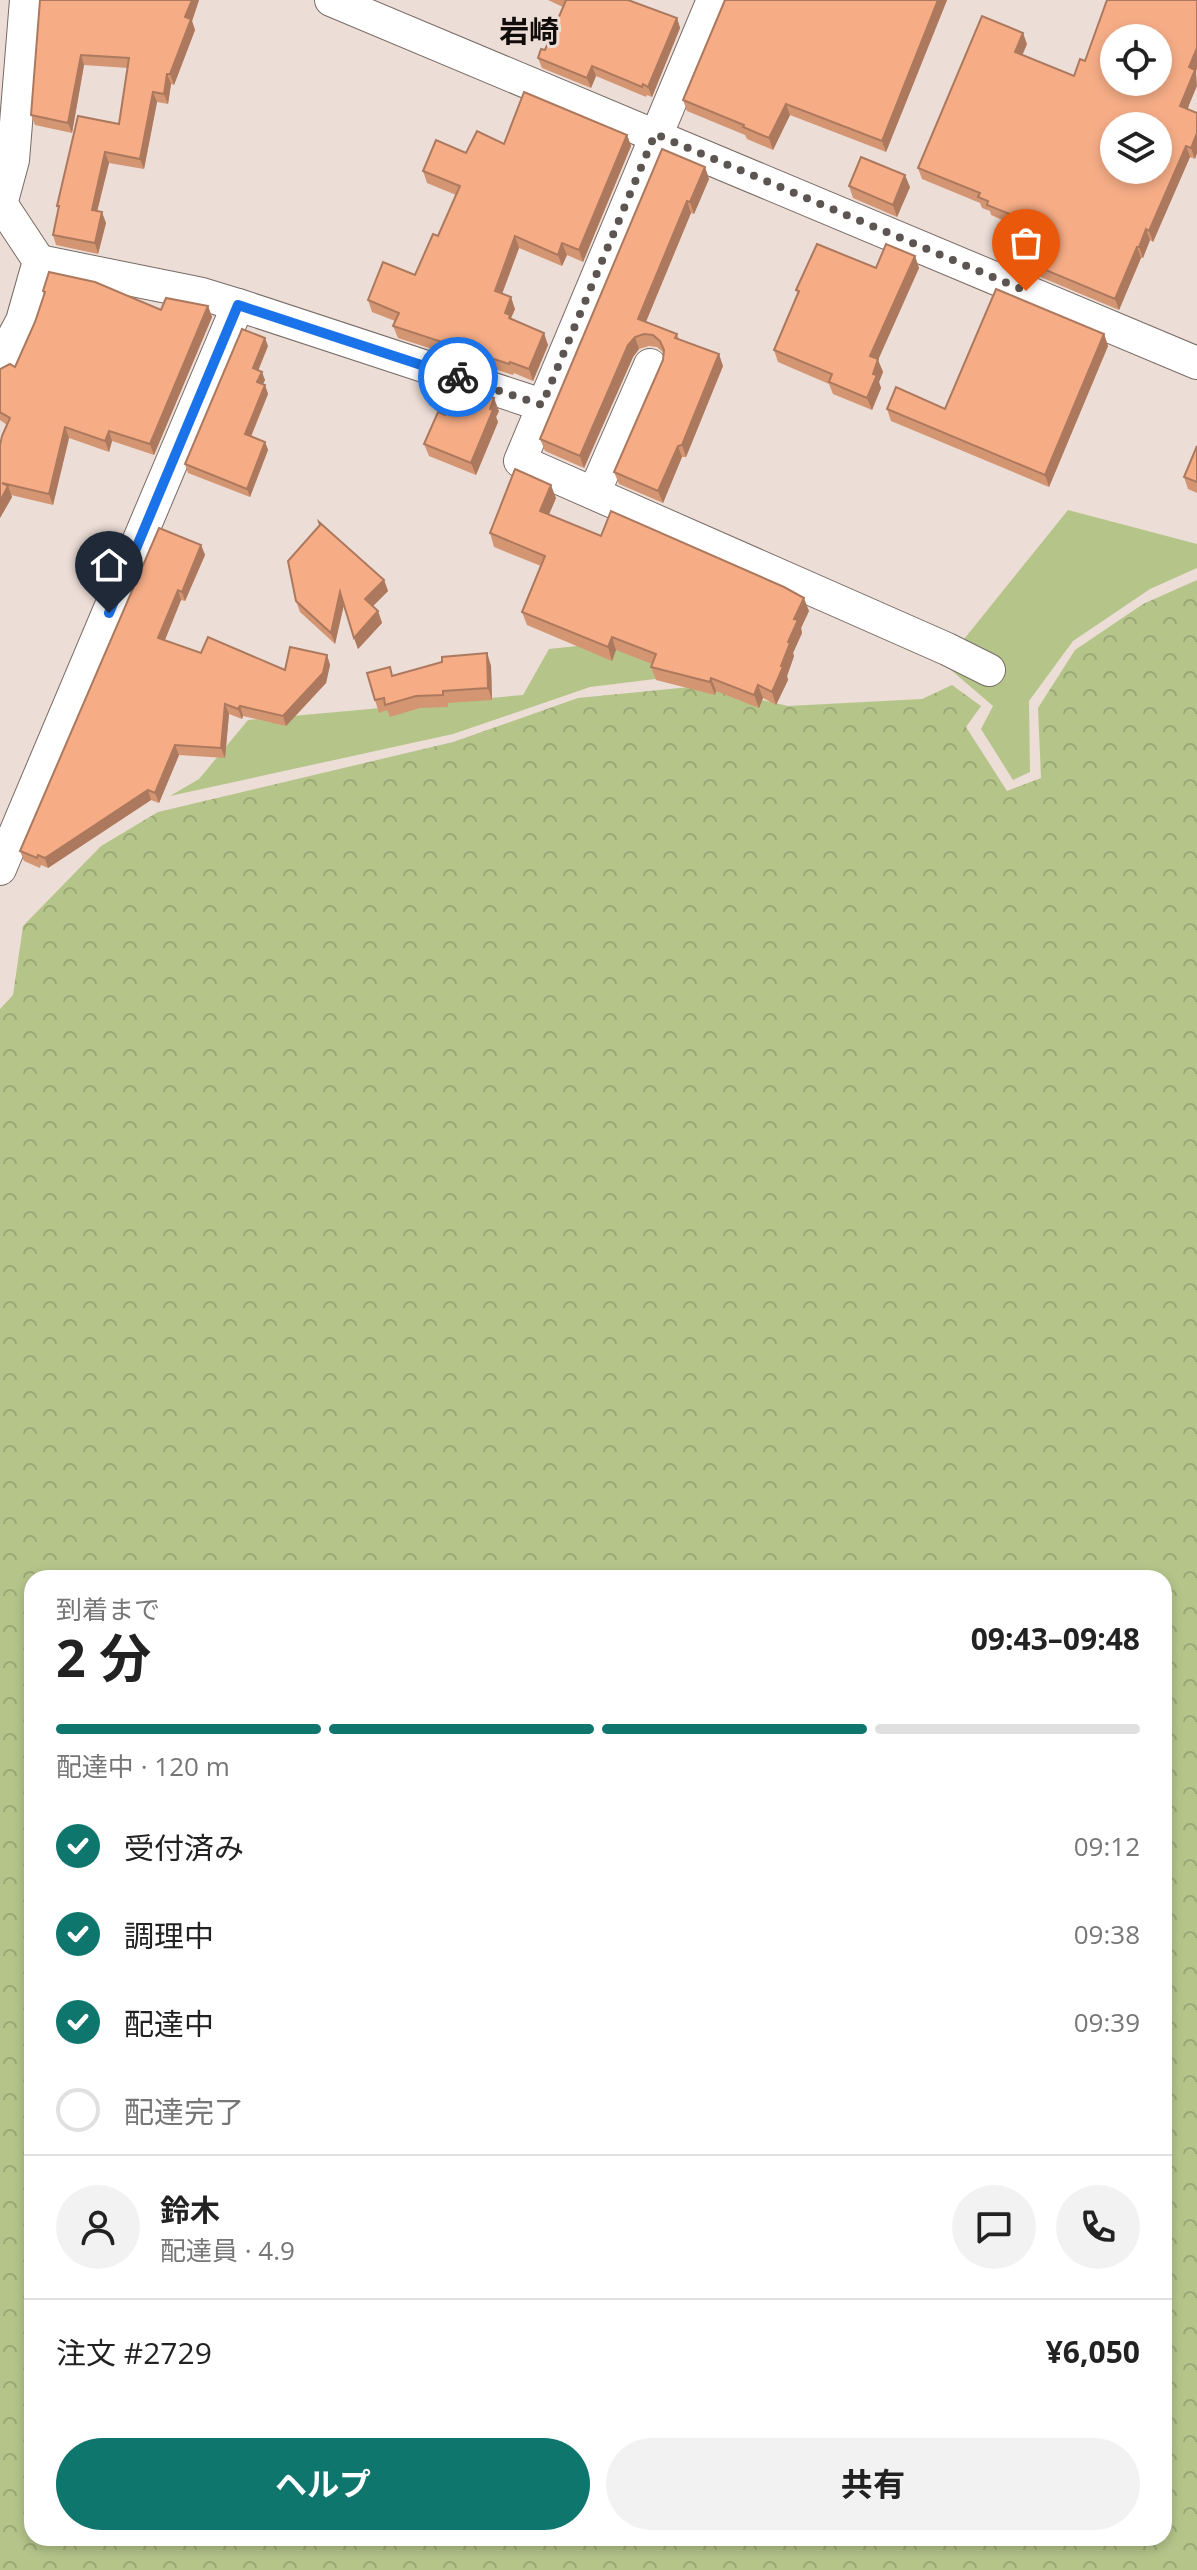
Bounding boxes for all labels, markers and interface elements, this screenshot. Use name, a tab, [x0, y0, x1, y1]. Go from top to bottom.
district label: 岩崎	[499, 10, 559, 51]
map controls	[1100, 24, 1172, 184]
button: locate	[1100, 24, 1172, 96]
button: layers	[1100, 112, 1172, 184]
pin	[992, 209, 1060, 291]
icon: bag	[1004, 221, 1048, 265]
courier	[418, 337, 498, 417]
icon: bike	[436, 355, 480, 399]
pin	[75, 531, 143, 613]
icon: home	[87, 543, 131, 587]
text: 到着まで	[56, 1591, 160, 1627]
text: 09:43–09:48	[971, 1618, 1140, 1659]
text: 2 分	[56, 1621, 151, 1692]
text: 配達中 · 120 m	[56, 1748, 230, 1784]
icon: check	[56, 1824, 100, 1868]
text: 受付済み	[124, 1827, 244, 1868]
text: 09:12	[1074, 1828, 1140, 1864]
icon: check	[56, 1912, 100, 1956]
text: 調理中	[124, 1915, 214, 1956]
text: 09:38	[1074, 1916, 1140, 1952]
icon: check	[56, 2000, 100, 2044]
text: 配達中	[124, 2003, 214, 2044]
text: 09:39	[1074, 2004, 1140, 2040]
text: 配達完了	[124, 2091, 244, 2132]
button: person	[56, 2185, 140, 2269]
button: chat	[952, 2185, 1036, 2269]
button: phone	[1056, 2185, 1140, 2269]
text: 鈴木	[160, 2189, 220, 2230]
text: 配達員 · 4.9	[160, 2232, 295, 2268]
text: ¥6,050	[1046, 2331, 1140, 2372]
text: 注文 #2729	[56, 2332, 212, 2373]
button: ヘルプ	[56, 2438, 590, 2530]
button: 共有	[606, 2438, 1140, 2530]

